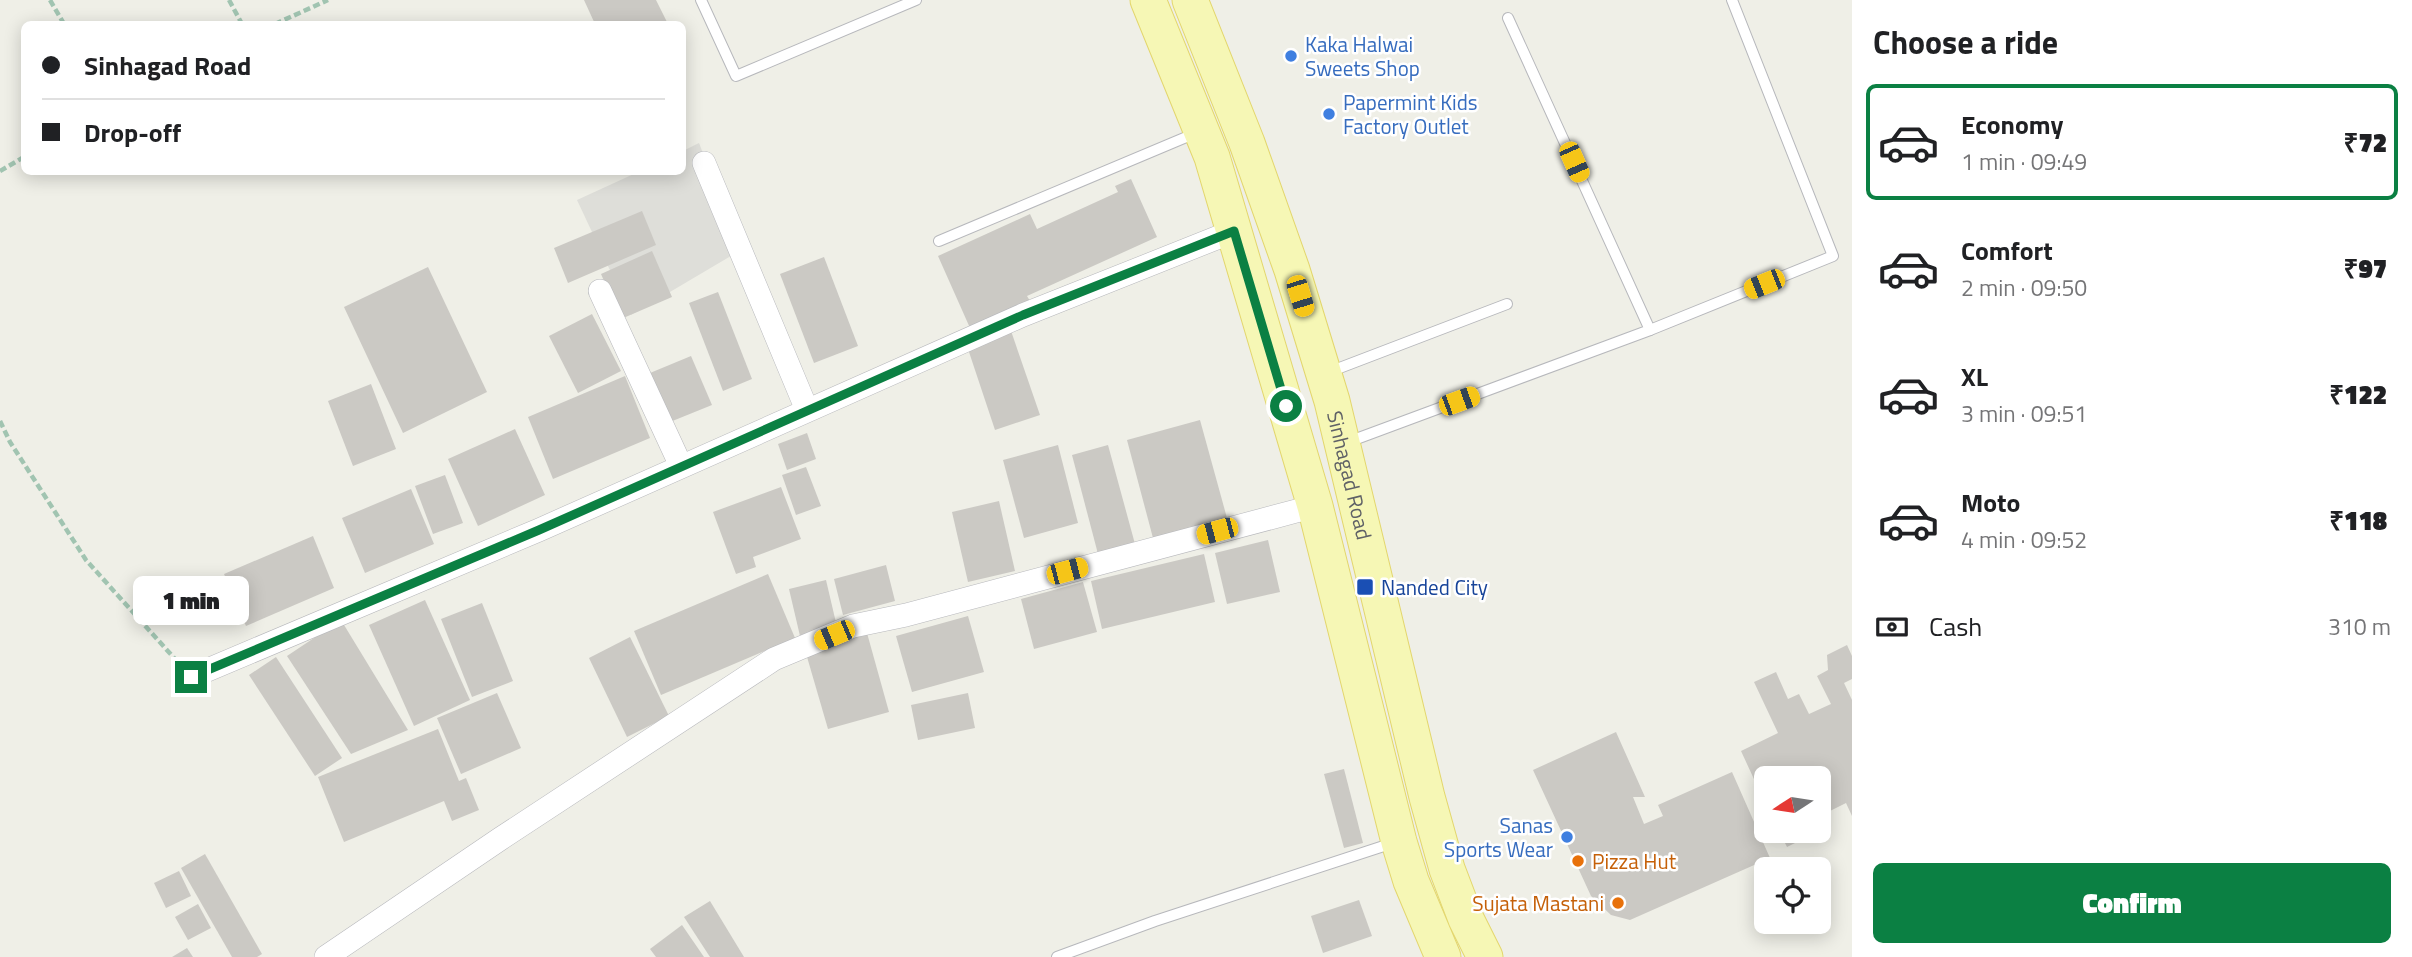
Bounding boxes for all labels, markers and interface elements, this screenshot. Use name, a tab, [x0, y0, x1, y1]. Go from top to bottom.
text: Choose a ride	[1873, 18, 2058, 66]
place label: Kaka Halwai Sweets Shop	[1305, 28, 1420, 84]
text: Sinhagad Road	[84, 46, 251, 85]
marker: Kaka Halwai Sweets Shop	[1283, 48, 1299, 64]
place label: Papermint Kids Factory Outlet	[1343, 86, 1478, 142]
text: Economy	[1961, 105, 2063, 144]
marker: Papermint Kids Factory Outlet	[1321, 106, 1337, 122]
icon: car	[1877, 111, 1940, 174]
text: Drop-off	[84, 113, 181, 152]
text: ₹72	[2344, 123, 2387, 162]
car	[1556, 139, 1593, 185]
text: 1 min · 09:49	[1961, 144, 2087, 179]
text: Comfort	[1961, 231, 2053, 270]
icon: car	[1877, 237, 1940, 300]
text: ₹97	[2344, 249, 2387, 288]
car	[1741, 266, 1788, 302]
text: 2 min · 09:50	[1961, 270, 2087, 305]
car	[1284, 273, 1317, 319]
text: XL	[1961, 357, 1988, 396]
icon: car	[1877, 363, 1940, 426]
text: ₹122	[2329, 375, 2387, 414]
car	[1436, 384, 1483, 418]
route start	[1270, 390, 1302, 422]
text: 3 min · 09:51	[1961, 396, 2087, 431]
street label: Sinhagad Road	[1319, 408, 1381, 543]
text: Moto	[1961, 483, 2020, 522]
icon: car	[1877, 489, 1940, 552]
text: ₹118	[2329, 501, 2387, 540]
car	[1194, 515, 1241, 547]
text: 4 min · 09:52	[1961, 522, 2087, 557]
car	[1044, 555, 1091, 587]
place label: Nanded City	[1381, 571, 1488, 603]
callout: 1 min	[133, 576, 249, 624]
marker: Nanded City	[1355, 577, 1375, 597]
text: 1 min	[162, 583, 220, 618]
text: Cash	[1929, 607, 1982, 646]
icon: cash	[1873, 608, 1911, 646]
text: 310 m	[2328, 609, 2391, 644]
car	[811, 617, 858, 653]
route end	[175, 661, 207, 693]
north arrow	[1754, 766, 1830, 844]
map controls	[1754, 766, 1831, 934]
place label: Sanas Sports Wear	[1444, 809, 1553, 865]
marker: Sanas Sports Wear	[1559, 829, 1575, 845]
place label: Pizza Hut	[1592, 845, 1677, 877]
marker: Pizza Hut	[1570, 853, 1586, 869]
button: locate	[1754, 857, 1831, 934]
button: Confirm	[1873, 863, 2391, 943]
place label: Sujata Mastani	[1472, 887, 1604, 919]
marker: Sujata Mastani	[1610, 895, 1626, 911]

